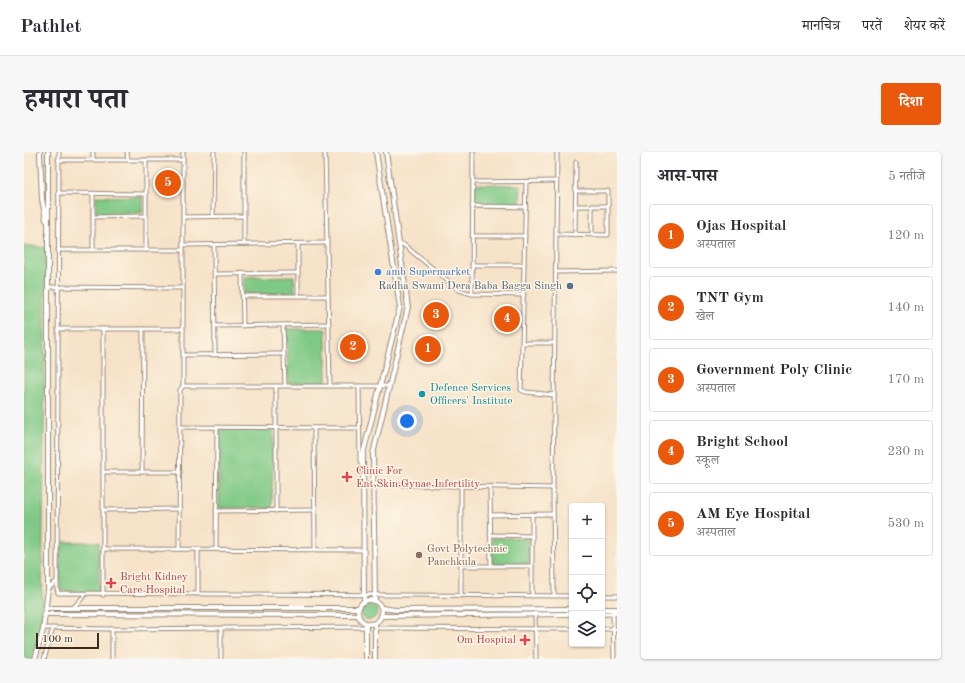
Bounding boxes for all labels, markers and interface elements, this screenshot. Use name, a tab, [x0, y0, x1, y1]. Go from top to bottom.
text: Pathlet	[20, 18, 81, 37]
text: मानचित्र	[802, 19, 840, 33]
text: परतें	[862, 19, 882, 33]
text: शेयर करें	[904, 19, 945, 33]
button: दिशा	[881, 83, 941, 125]
text: हमारा पता	[24, 87, 127, 115]
pin: 5	[155, 168, 181, 198]
text: आस-पास	[657, 168, 717, 185]
text: 5 नतीजे	[888, 170, 925, 183]
text: Ojas Hospital	[696, 219, 786, 234]
text: 1	[667, 229, 675, 242]
text: 120 m	[887, 229, 924, 242]
text: अस्पताल	[696, 238, 736, 251]
marker: amb Supermarket	[373, 267, 383, 277]
place label: amb Supermarket	[386, 267, 470, 278]
place label: Radha Swami Dera Baba Bagga Singh	[378, 281, 562, 292]
marker: Radha Swami Dera Baba Bagga Singh	[565, 281, 575, 291]
text: TNT Gym	[696, 291, 764, 306]
pin: 3	[423, 300, 449, 330]
text: 2	[667, 301, 675, 314]
text: 140 m	[887, 301, 924, 314]
pin: 4	[494, 304, 520, 334]
text: खेल	[696, 310, 714, 323]
pin: 2	[340, 332, 366, 362]
pin: 1	[415, 334, 441, 364]
text: Government Poly Clinic	[696, 363, 852, 378]
text: 3	[667, 373, 675, 386]
text: 170 m	[887, 373, 924, 386]
text: अस्पताल	[696, 382, 736, 395]
place label: Defence Services Officers' Institute	[430, 383, 513, 407]
marker: Defence Services Officers' Institute	[417, 389, 427, 399]
your location	[397, 411, 417, 431]
text: Bright School	[696, 435, 788, 450]
text: 4	[667, 445, 675, 458]
text: 230 m	[887, 445, 924, 458]
text: स्कूल	[696, 454, 719, 467]
place label: Clinic For Ent,Skin,Gynae,Infertility	[356, 466, 480, 490]
marker: Clinic For Ent,Skin,Gynae,Infertility	[341, 471, 353, 483]
map controls	[569, 503, 605, 647]
button: +	[569, 503, 605, 539]
text: AM Eye Hospital	[696, 507, 810, 522]
text: 5	[667, 517, 675, 530]
text: 530 m	[887, 517, 924, 530]
text: अस्पताल	[696, 526, 736, 539]
button: −	[569, 539, 605, 575]
place label: Govt Polytechnic Panchkula	[427, 544, 507, 568]
marker: Govt Polytechnic Panchkula	[414, 550, 424, 560]
place label: Bright Kidney Care Hospital	[120, 572, 188, 596]
button: locate	[569, 575, 605, 611]
marker: Bright Kidney Care Hospital	[105, 577, 117, 589]
button: layers	[569, 611, 605, 647]
scale bar	[36, 631, 99, 650]
text: 100 m	[42, 634, 73, 645]
marker: Om Hospital	[519, 634, 531, 646]
place label: Om Hospital	[457, 635, 516, 646]

